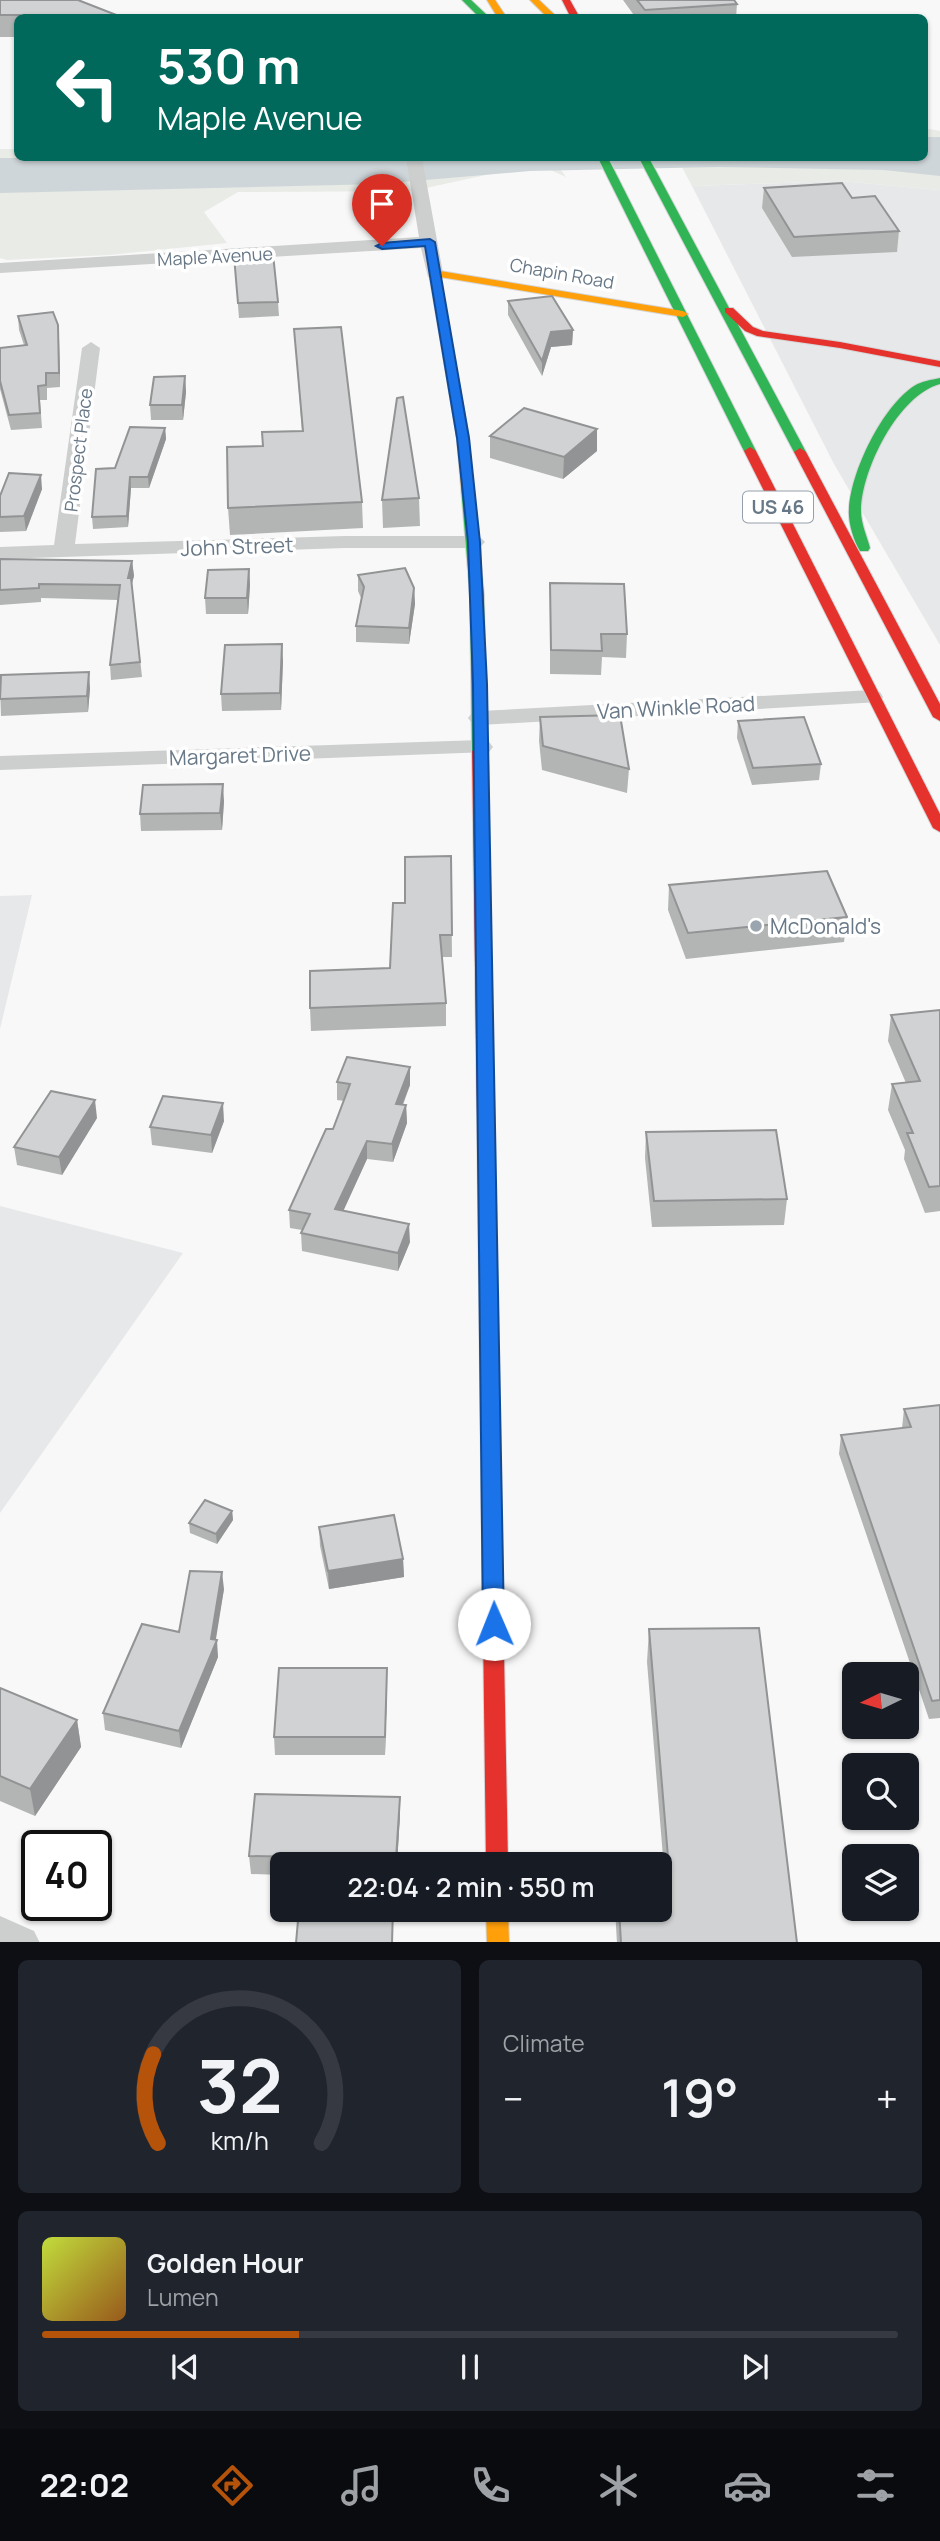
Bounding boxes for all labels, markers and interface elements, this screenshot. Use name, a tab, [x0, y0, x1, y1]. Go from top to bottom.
text: 530 m	[157, 32, 300, 99]
icon: left	[42, 42, 133, 133]
text: Maple Avenue	[157, 96, 363, 140]
pin	[352, 174, 412, 246]
icon: arrive	[363, 185, 401, 223]
street label: Maple Avenue	[157, 241, 273, 271]
street label: Chapin Road	[508, 252, 616, 294]
street label: Prospect Place	[59, 387, 97, 513]
road number: US 46	[743, 492, 813, 522]
street label: John Street	[180, 530, 294, 562]
street label: Van Winkle Road	[596, 689, 756, 725]
street label: Margaret Drive	[169, 739, 311, 771]
place label: McDonald's	[770, 912, 881, 940]
marker: McDonald's	[748, 918, 764, 934]
position arrow	[457, 1587, 531, 1661]
north arrow	[842, 1662, 919, 1740]
map controls	[842, 1662, 919, 1921]
button: search	[842, 1753, 919, 1830]
speed limit sign: 40	[21, 1830, 112, 1921]
button: layers	[842, 1844, 919, 1921]
text: 22:04 · 2 min · 550 m	[348, 1869, 594, 1905]
text: Climate	[503, 2027, 585, 2059]
text: 32	[197, 2035, 282, 2135]
text: 19°	[661, 2062, 739, 2133]
text: −	[503, 2072, 524, 2124]
text: +	[876, 2072, 898, 2124]
text: km/h	[210, 2122, 269, 2157]
text: Golden Hour	[147, 2245, 304, 2281]
text: Lumen	[147, 2281, 219, 2313]
icon: previous	[166, 2348, 204, 2386]
icon: pause	[451, 2348, 489, 2386]
icon: next	[736, 2348, 774, 2386]
icon: directions	[208, 2461, 257, 2510]
icon: music	[337, 2461, 386, 2510]
icon: phone	[466, 2461, 515, 2510]
icon: climate	[594, 2461, 643, 2510]
icon: car	[723, 2461, 772, 2510]
icon: filters	[851, 2461, 900, 2510]
text: 22:02	[40, 2463, 129, 2507]

